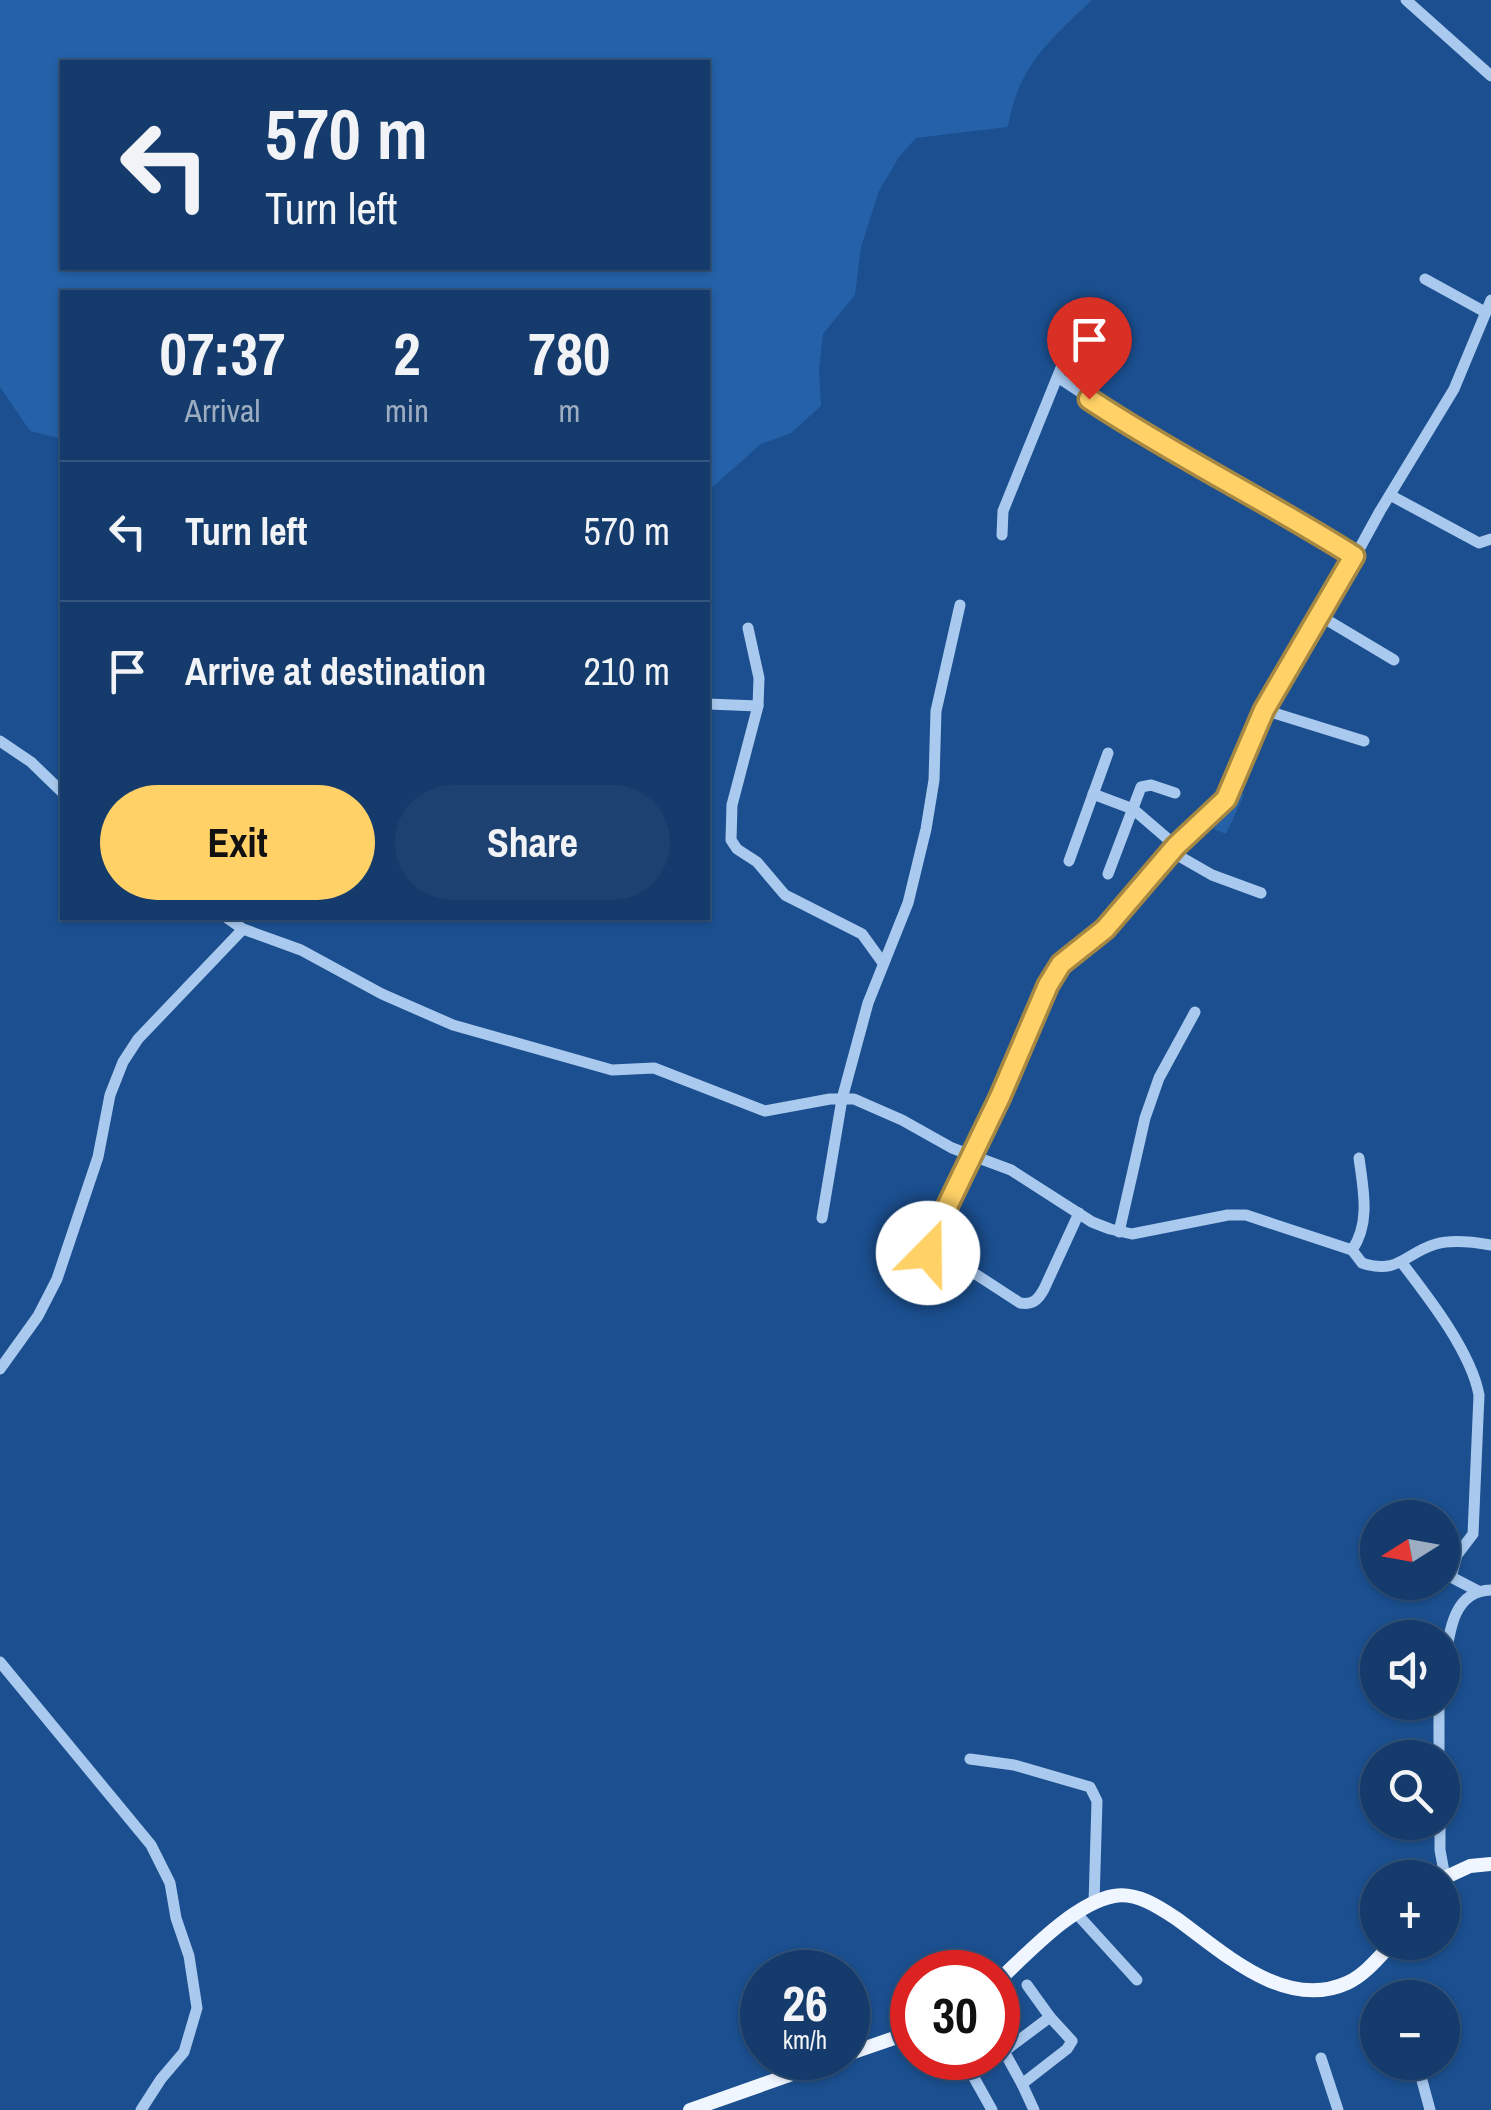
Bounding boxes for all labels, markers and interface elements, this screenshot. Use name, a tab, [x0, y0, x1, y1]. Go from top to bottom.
text: 570 m	[265, 87, 428, 181]
icon: left	[100, 100, 230, 230]
text: Turn left	[265, 177, 397, 238]
pin	[1047, 297, 1132, 400]
icon: arrive	[1062, 312, 1117, 367]
text: 07:37	[160, 313, 285, 394]
text: 2	[393, 313, 421, 394]
text: 780	[528, 313, 610, 394]
text: Arrival	[185, 389, 260, 432]
text: min	[385, 389, 429, 432]
text: m	[558, 389, 580, 432]
icon: left	[100, 504, 155, 559]
text: Turn left	[185, 506, 307, 557]
text: 570 m	[583, 506, 670, 557]
icon: arrive	[100, 644, 155, 699]
text: Arrive at destination	[185, 646, 486, 697]
text: 210 m	[583, 646, 670, 697]
button: Exit	[100, 785, 375, 900]
button: Share	[395, 785, 670, 900]
position arrow	[876, 1201, 980, 1305]
north arrow	[1360, 1500, 1460, 1600]
map controls	[1360, 1500, 1460, 2080]
button: sound	[1360, 1620, 1460, 1720]
button: search	[1360, 1740, 1460, 1840]
button: +	[1360, 1860, 1460, 1960]
speed limit sign: 30	[890, 1950, 1020, 2080]
text: 26	[782, 1969, 828, 2037]
button: −	[1360, 1980, 1460, 2080]
text: km/h	[783, 2023, 827, 2057]

